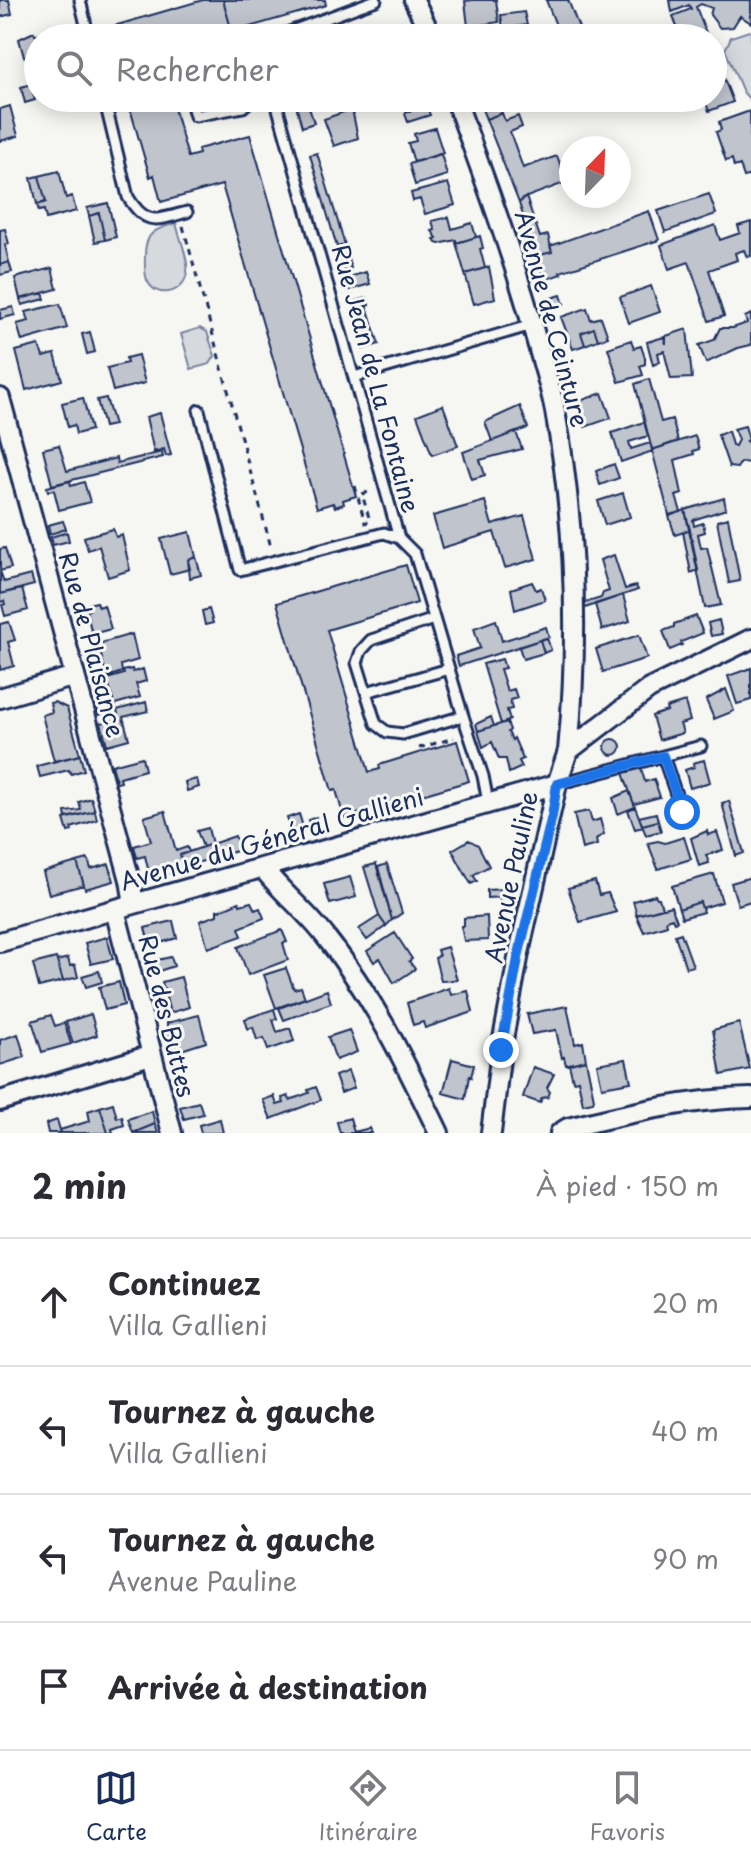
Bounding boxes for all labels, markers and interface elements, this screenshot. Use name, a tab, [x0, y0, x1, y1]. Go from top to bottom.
search box	[24, 24, 727, 112]
icon: search	[52, 46, 96, 90]
text: Rechercher	[116, 46, 279, 91]
north arrow	[559, 136, 631, 208]
street label: Avenue de Ceinture	[507, 206, 599, 431]
street label: Rue Jean de La Fontaine	[324, 240, 430, 517]
street label: Rue de Plaisance	[51, 548, 135, 741]
street label: Avenue du Général Gallieni	[116, 777, 427, 899]
street label: Avenue Pauline	[474, 787, 546, 966]
route start	[664, 794, 700, 830]
street label: Rue des Buttes	[130, 931, 205, 1100]
route end	[483, 1032, 519, 1068]
text: 2 min	[32, 1159, 127, 1211]
text: À pied · 150 m	[536, 1166, 719, 1205]
text: Continuez	[108, 1260, 261, 1305]
icon: ahead	[32, 1280, 76, 1324]
text: 20 m	[652, 1283, 719, 1322]
text: Villa Gallieni	[108, 1305, 268, 1344]
text: Tournez à gauche	[108, 1388, 375, 1433]
icon: left	[32, 1408, 76, 1452]
text: 40 m	[651, 1411, 719, 1450]
text: Villa Gallieni	[108, 1433, 268, 1472]
text: Tournez à gauche	[108, 1516, 375, 1561]
icon: left	[32, 1536, 76, 1580]
text: 90 m	[652, 1539, 719, 1578]
text: Avenue Pauline	[108, 1561, 297, 1600]
icon: arrive	[32, 1664, 76, 1708]
text: Arrivée à destination	[108, 1664, 428, 1709]
tab: Carte	[86, 1766, 147, 1847]
tab: Itinéraire	[319, 1766, 418, 1847]
tab: Favoris	[589, 1766, 665, 1847]

